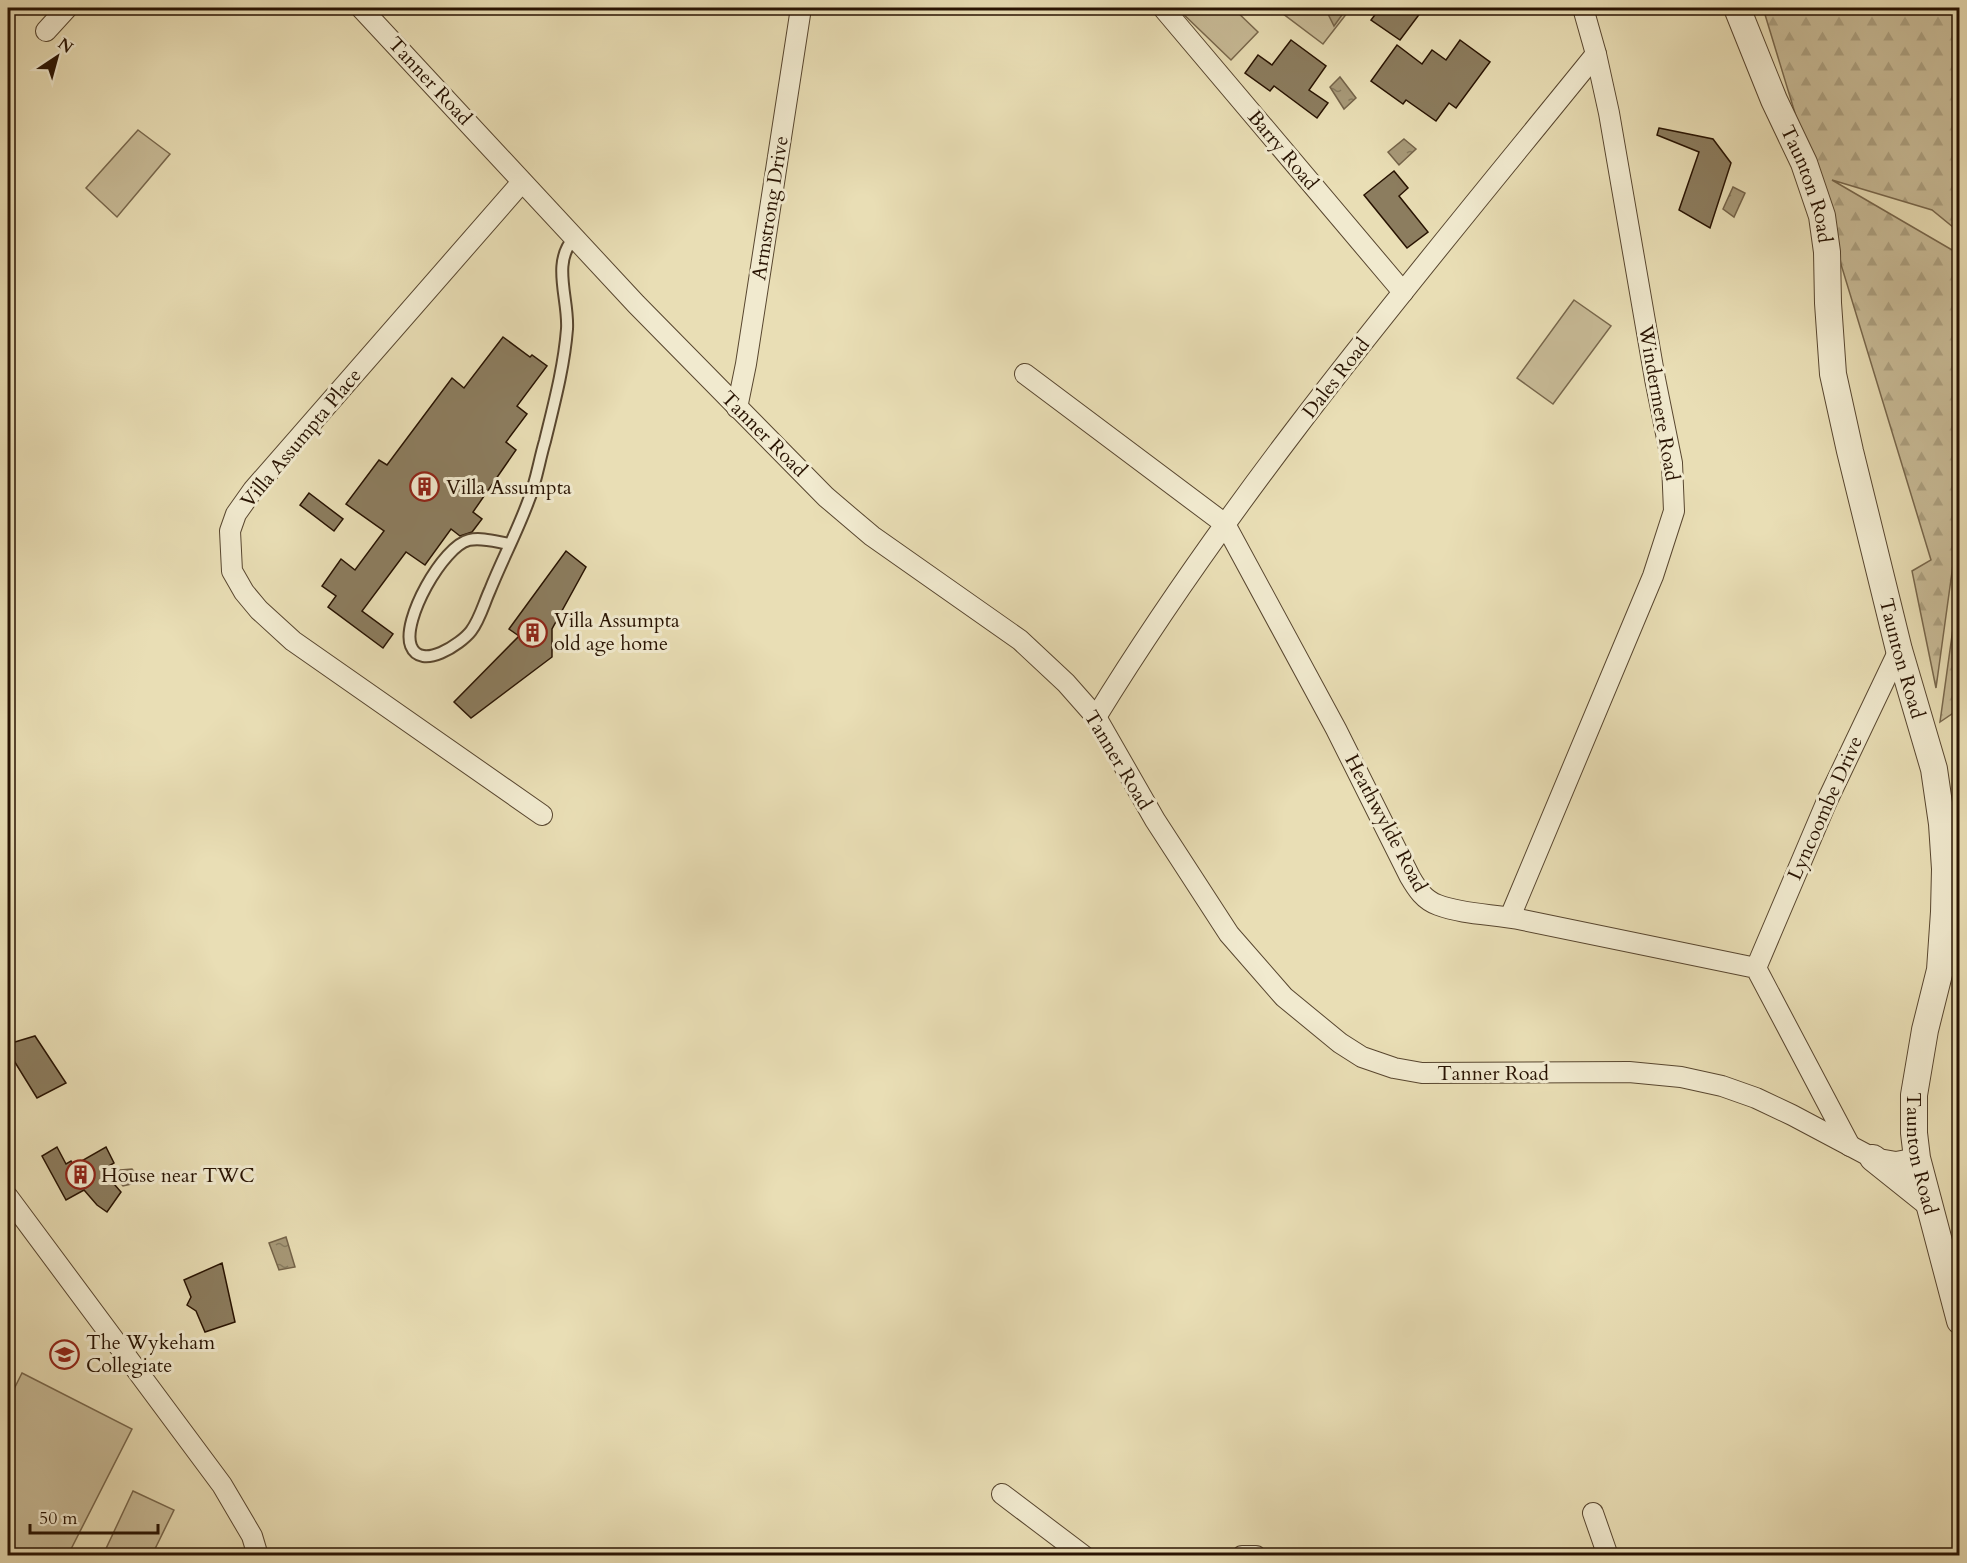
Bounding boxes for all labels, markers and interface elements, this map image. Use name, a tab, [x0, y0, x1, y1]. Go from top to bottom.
north arrow	[27, 27, 87, 87]
street label: Tanner Road	[382, 31, 478, 131]
text: N	[53, 33, 77, 59]
street label: Barry Road	[1242, 104, 1325, 196]
street label: Taunton Road	[1774, 120, 1839, 245]
street label: Armstrong Drive	[745, 134, 795, 282]
street label: Windermere Road	[1632, 322, 1686, 483]
street label: Dales Road	[1296, 332, 1376, 424]
street label: Villa Assumpta Place	[234, 362, 368, 514]
street label: Tanner Road	[715, 385, 813, 483]
building icon: Villa Assumpta	[409, 471, 441, 503]
place label: Villa Assumpta	[446, 474, 572, 501]
street label: Taunton Road	[1873, 595, 1932, 722]
place label: Villa Assumpta old age home	[554, 607, 680, 657]
building icon: Villa Assumpta old age home	[517, 616, 549, 648]
street label: Tanner Road	[1078, 705, 1159, 815]
street label: Lyncoombe Drive	[1781, 732, 1869, 884]
street label: Heathwylde Road	[1338, 749, 1434, 897]
street label: Tanner Road	[1437, 1060, 1549, 1087]
street label: Taunton Road	[1901, 1092, 1945, 1218]
building icon: House near TWC	[64, 1159, 96, 1191]
place label: House near TWC	[101, 1162, 254, 1189]
place label: The Wykeham Collegiate	[86, 1329, 215, 1379]
school or university icon: The Wykeham Collegiate	[49, 1338, 81, 1370]
scale bar	[30, 1497, 158, 1535]
text: 50 m	[39, 1506, 78, 1531]

